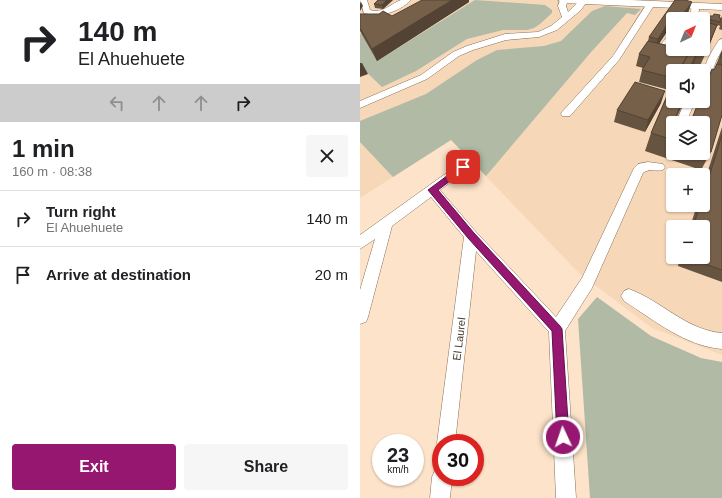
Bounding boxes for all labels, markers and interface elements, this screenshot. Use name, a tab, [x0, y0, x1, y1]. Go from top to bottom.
north arrow	[666, 12, 710, 56]
map controls	[666, 12, 710, 264]
icon: right	[12, 16, 64, 68]
text: 140 m	[78, 16, 157, 47]
text: El Ahuehuete	[78, 49, 185, 69]
button: sound	[666, 64, 710, 108]
icon: left	[106, 92, 128, 114]
icon: ahead	[148, 92, 170, 114]
icon: ahead	[190, 92, 212, 114]
icon: right	[232, 92, 254, 114]
button: layers	[666, 116, 710, 160]
text: 1 min	[12, 135, 75, 162]
button: close	[306, 135, 348, 177]
pin	[446, 150, 480, 184]
icon: arrive	[452, 156, 474, 178]
text: 160 m · 08:38	[12, 164, 92, 179]
button: +	[666, 168, 710, 212]
text: Turn right	[46, 203, 116, 220]
icon: right	[12, 208, 34, 230]
text: 140 m	[306, 210, 348, 227]
text: El Ahuehuete	[46, 220, 123, 235]
button: −	[666, 220, 710, 264]
icon: arrive	[12, 264, 34, 286]
text: Arrive at destination	[46, 266, 191, 283]
text: 20 m	[315, 266, 348, 283]
street label: El Laurel	[450, 317, 468, 361]
position arrow	[542, 416, 584, 458]
speed limit sign: 30	[432, 434, 484, 486]
button: Exit	[12, 444, 176, 490]
button: Share	[184, 444, 348, 490]
text: 23	[387, 444, 409, 466]
text: km/h	[387, 464, 409, 475]

